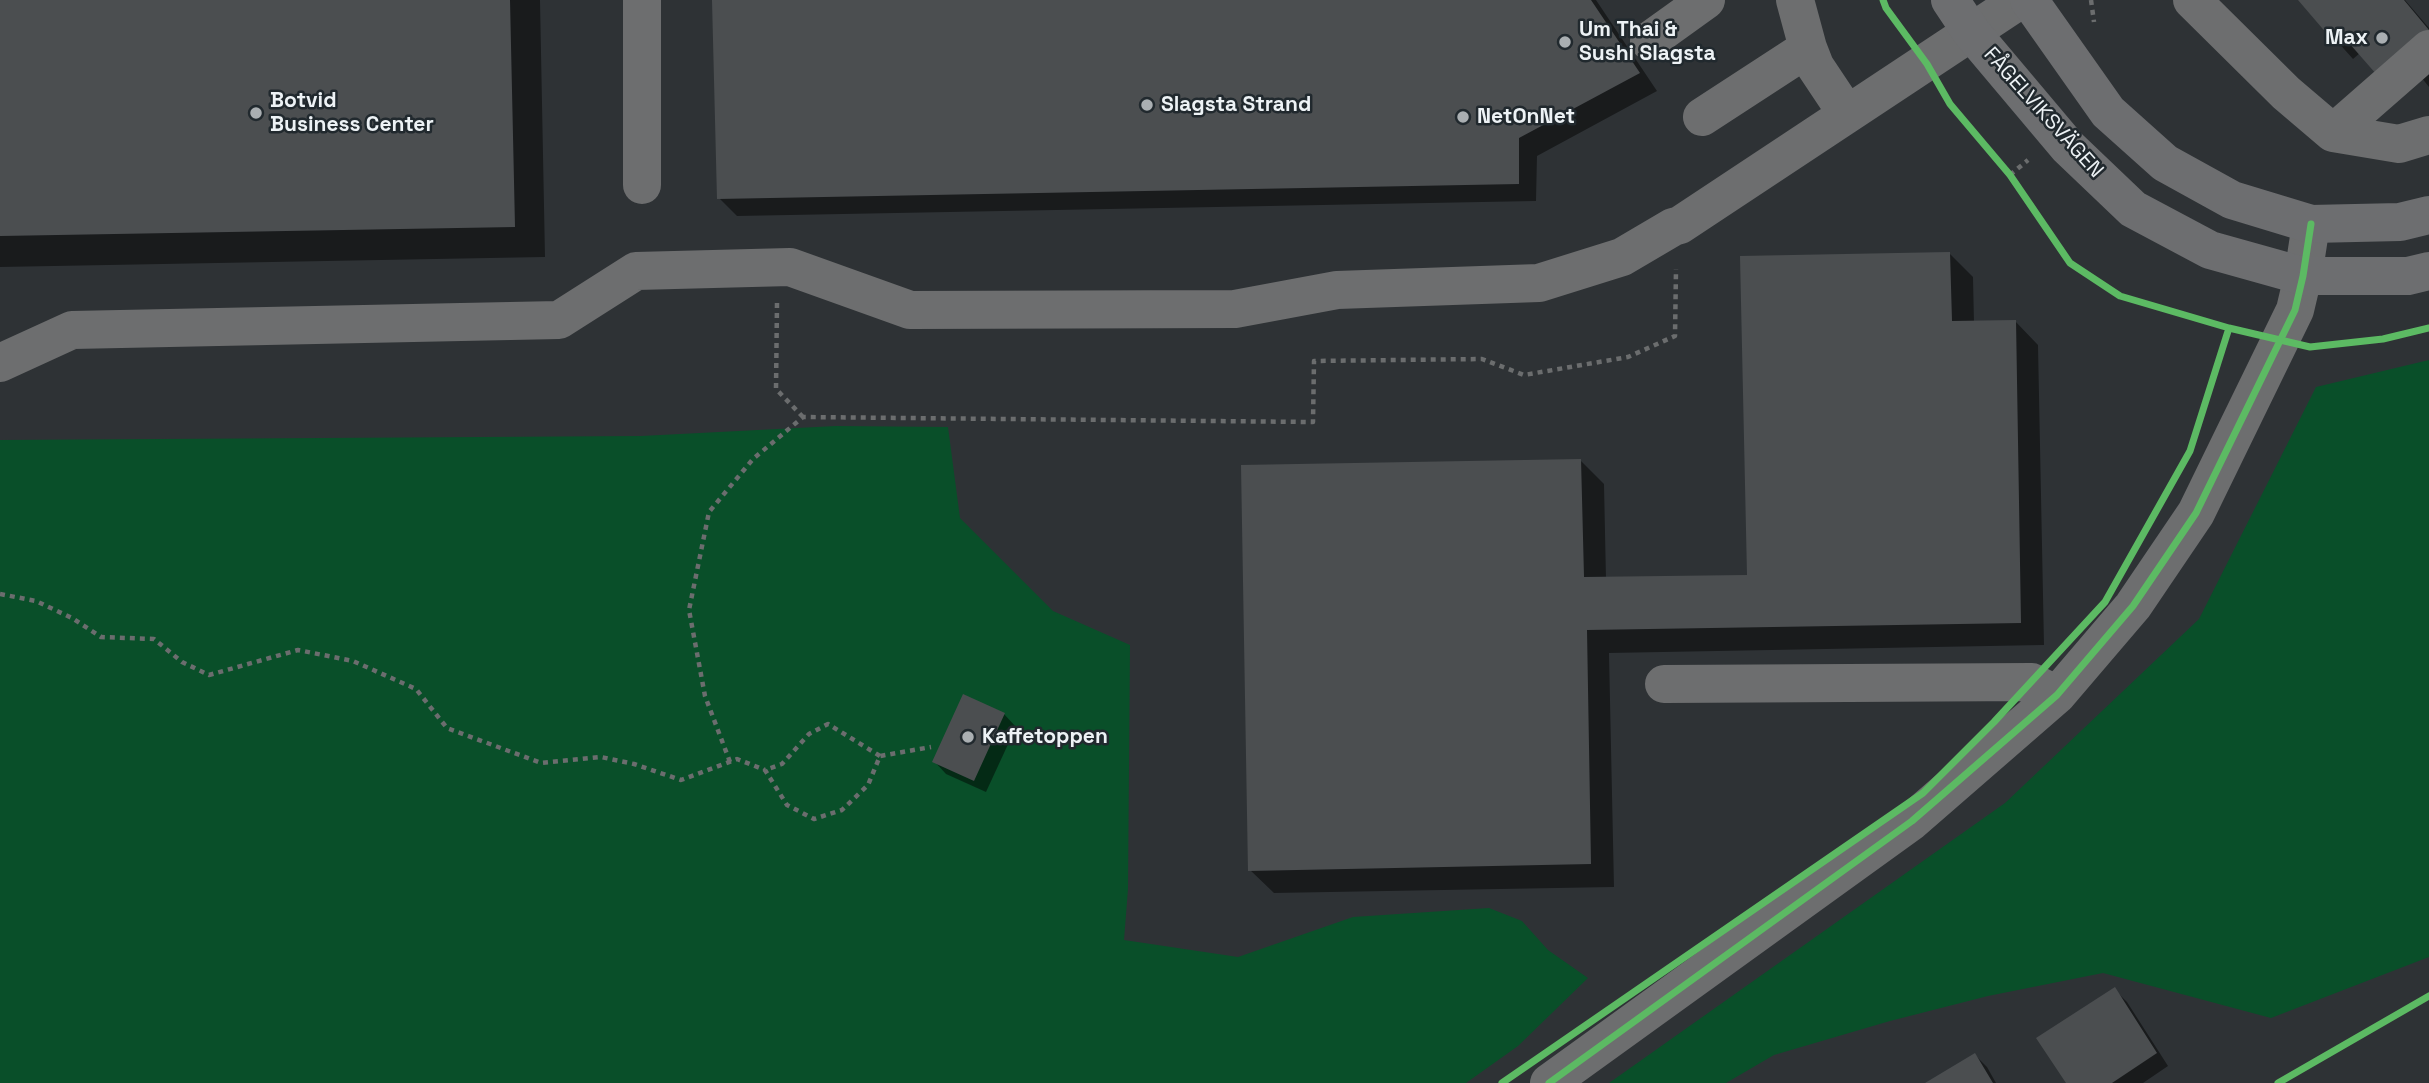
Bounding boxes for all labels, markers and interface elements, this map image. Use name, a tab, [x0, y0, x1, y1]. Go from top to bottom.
place label: Um Thai & Sushi Slagsta	[1579, 17, 1716, 67]
place label: Max	[2325, 25, 2368, 51]
marker: Max	[2374, 30, 2390, 46]
marker: Um Thai & Sushi Slagsta	[1557, 34, 1573, 50]
street label: FÅGELVIKSVÄGEN	[1978, 43, 2108, 183]
place label: Botvid Business Center	[270, 88, 434, 138]
place label: Slagsta Strand	[1161, 92, 1311, 118]
marker: Slagsta Strand	[1139, 97, 1155, 113]
place label: NetOnNet	[1477, 104, 1575, 130]
marker: Botvid Business Center	[248, 105, 264, 121]
marker: NetOnNet	[1455, 109, 1471, 125]
place label: Kaffetoppen	[982, 724, 1108, 750]
marker: Kaffetoppen	[960, 729, 976, 745]

